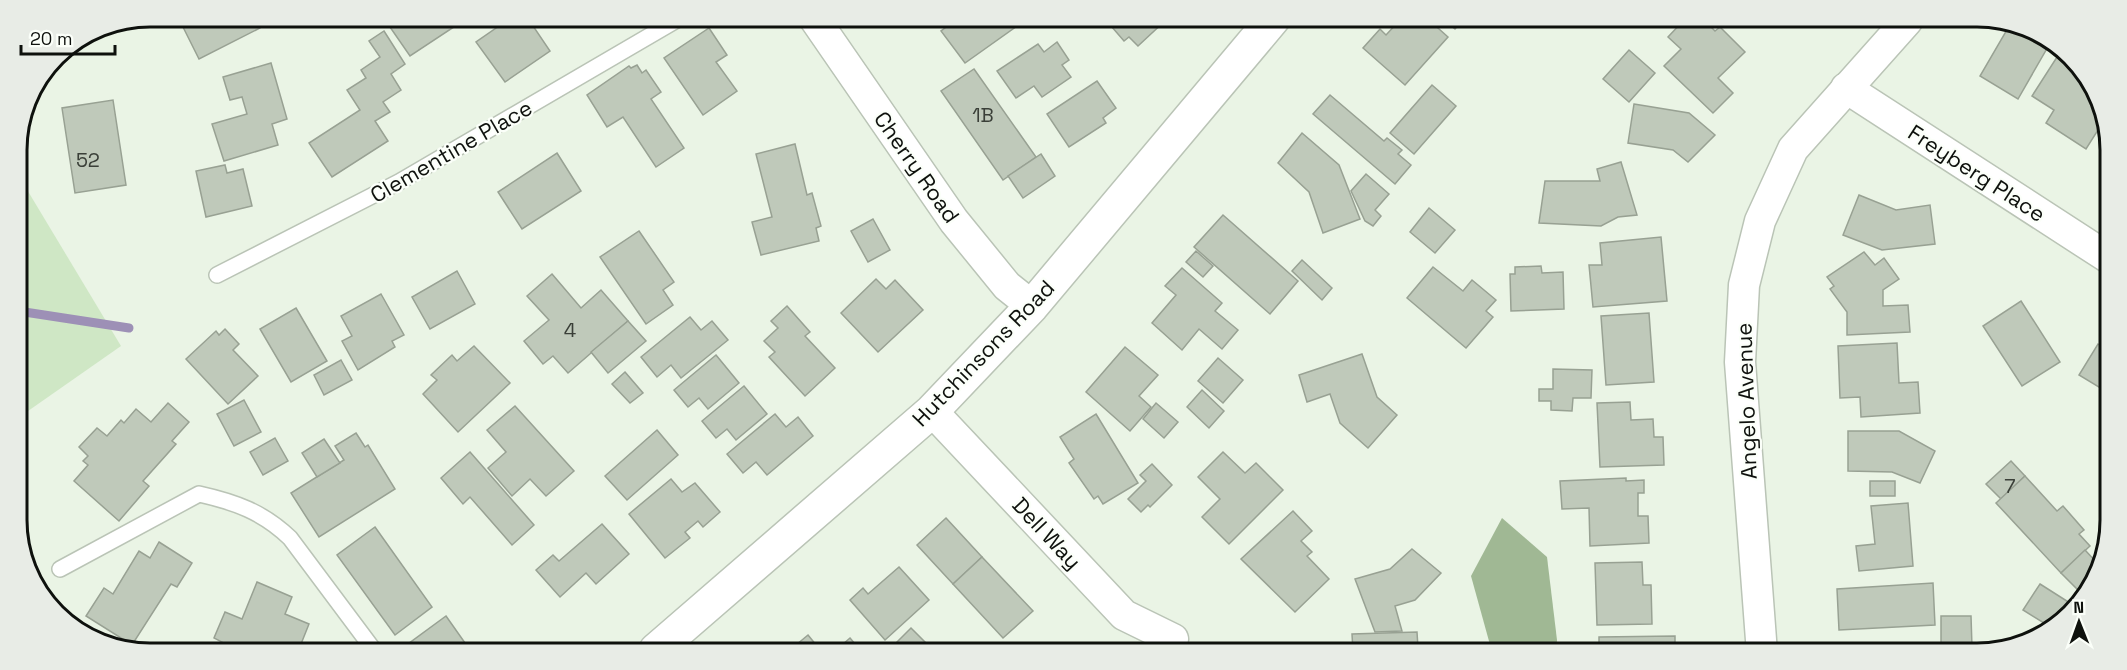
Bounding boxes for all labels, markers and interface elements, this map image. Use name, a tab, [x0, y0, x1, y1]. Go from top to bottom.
scale bar	[21, 18, 116, 56]
text: 20 m	[30, 27, 73, 50]
street label: Clementine Place	[365, 93, 537, 209]
house number: 1B	[972, 102, 994, 128]
street label: Cherry Road	[868, 106, 966, 228]
street label: Freyberg Place	[1903, 118, 2051, 228]
house number: 52	[76, 147, 100, 173]
street label: Hutchinsons Road	[906, 274, 1060, 432]
house number: 4	[564, 317, 576, 343]
street label: Angelo Avenue	[1729, 322, 1763, 480]
house number: 7	[2004, 473, 2016, 499]
street label: Dell Way	[1006, 491, 1088, 575]
north arrow	[2049, 592, 2109, 652]
text: N	[2073, 597, 2084, 618]

